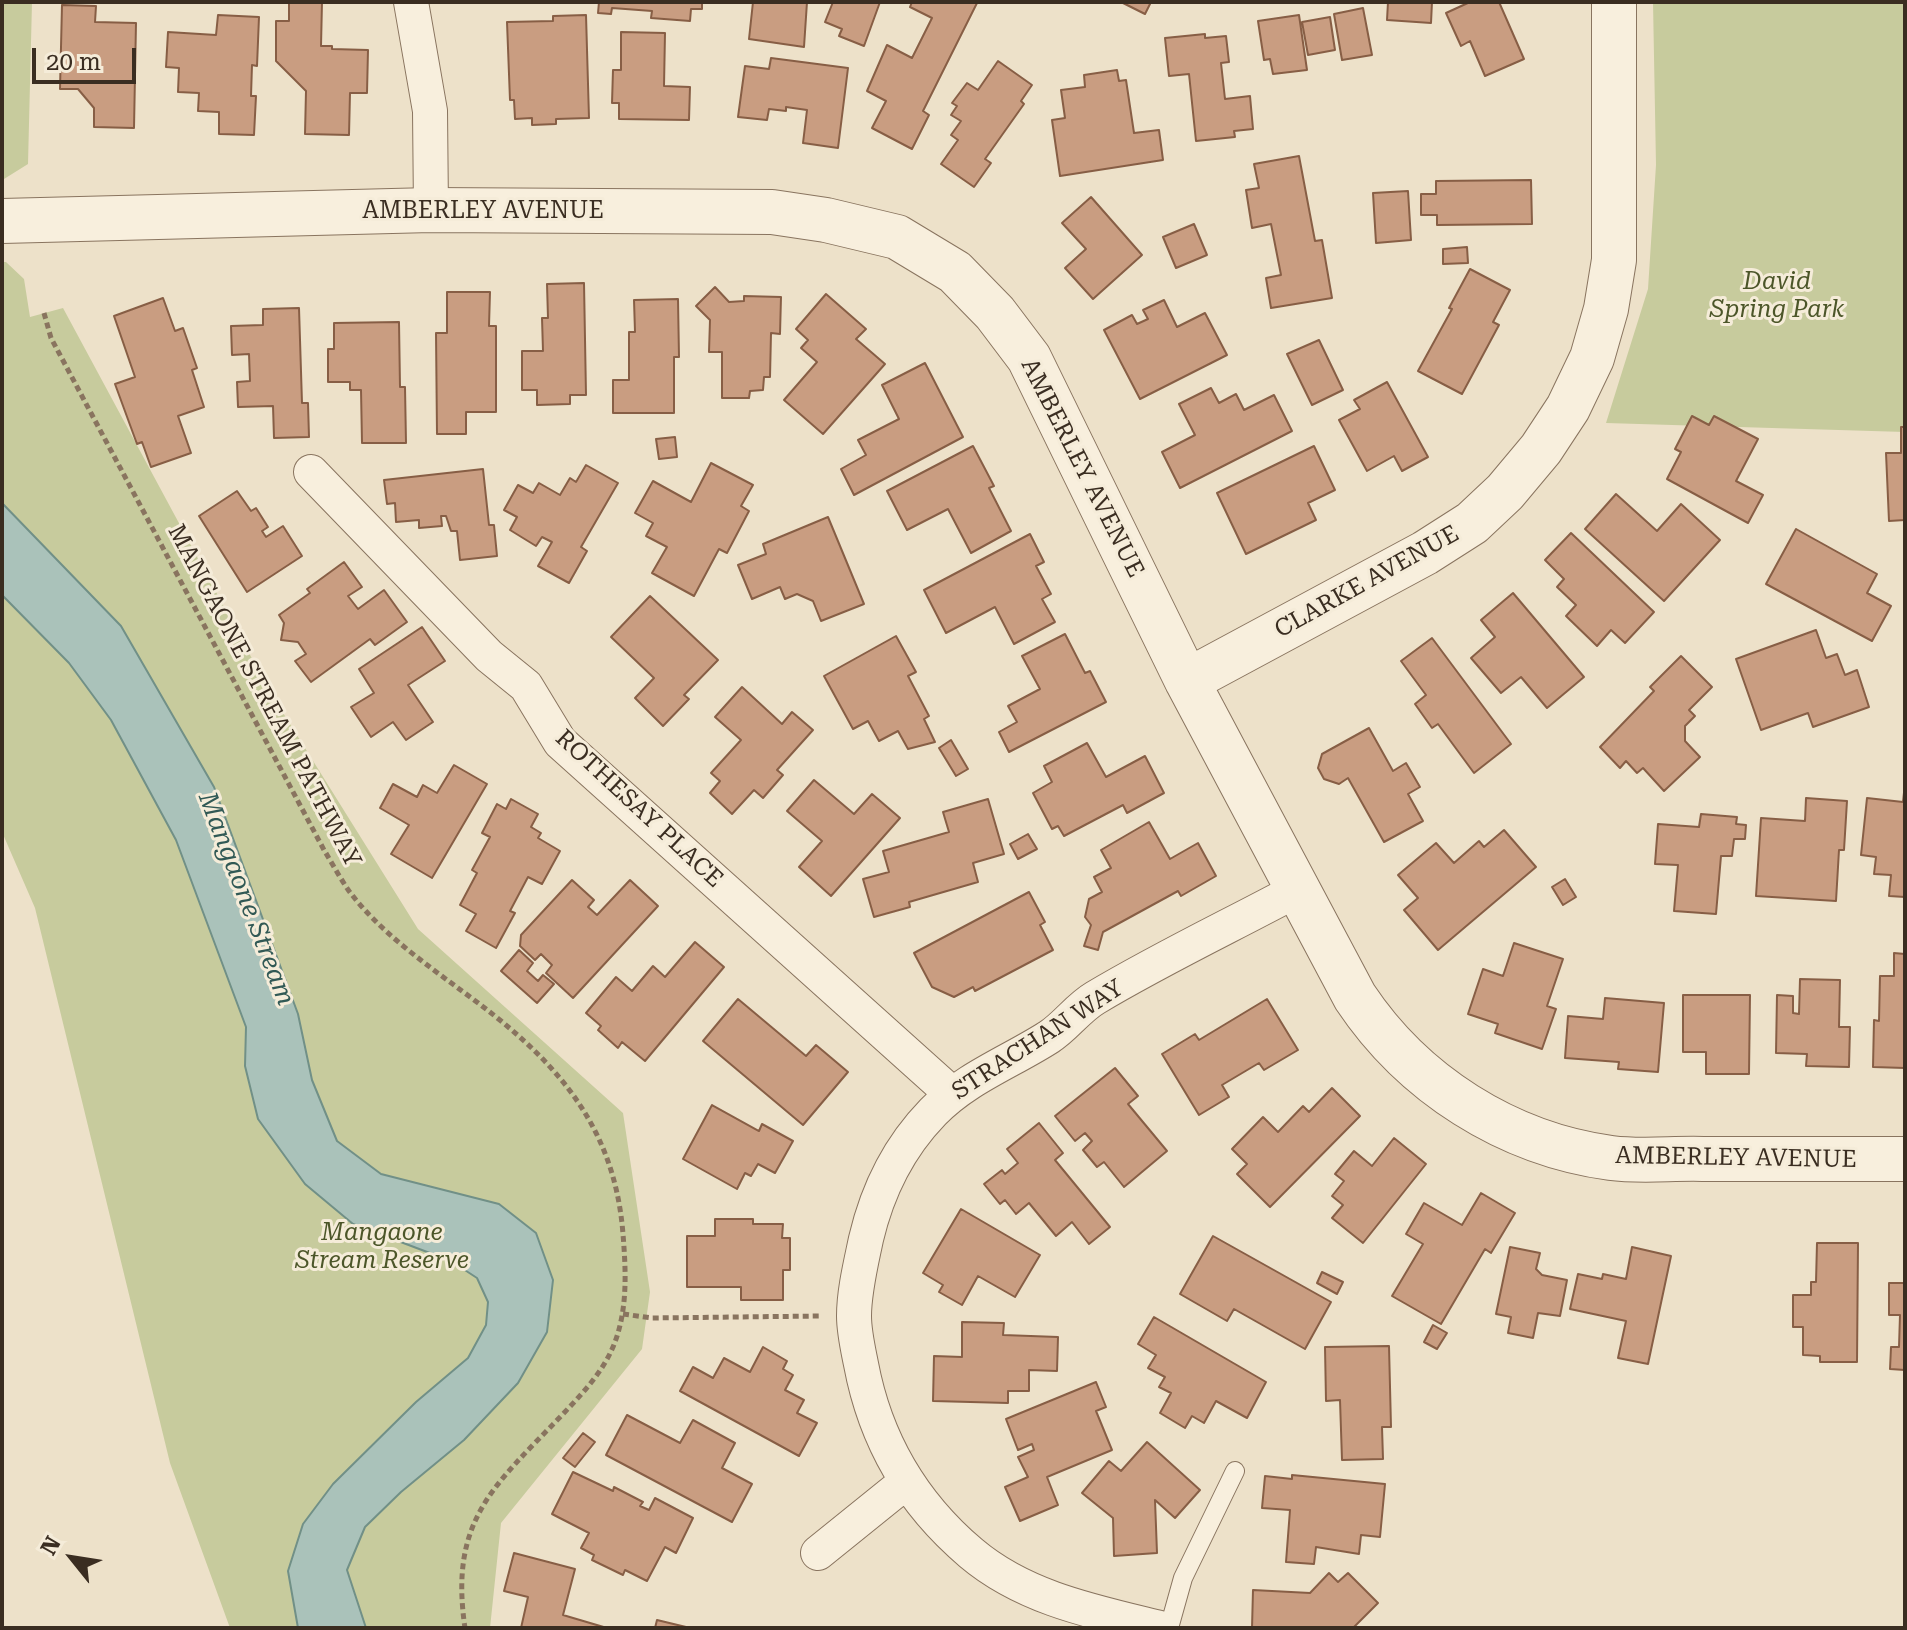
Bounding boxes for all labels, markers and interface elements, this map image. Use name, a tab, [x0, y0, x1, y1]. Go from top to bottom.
scale bar	[36, 32, 140, 82]
text: 20 m	[46, 48, 101, 76]
street label: AMBERLEY AVENUE	[362, 197, 604, 225]
park label: David Spring Park	[1710, 268, 1844, 324]
street label: AMBERLEY AVENUE	[1014, 354, 1150, 582]
street label: CLARKE AVENUE	[1270, 519, 1464, 645]
street label: MANGAONE STREAM PATHWAY	[161, 520, 367, 872]
street label: ROTHESAY PLACE	[549, 724, 729, 894]
water label: Mangaone Stream	[191, 788, 301, 1010]
street label: STRACHAN WAY	[947, 974, 1129, 1106]
street label: AMBERLEY AVENUE	[1615, 1141, 1857, 1175]
park label: Mangaone Stream Reserve	[295, 1219, 469, 1275]
north arrow	[32, 1518, 112, 1598]
text: N	[36, 1532, 66, 1559]

